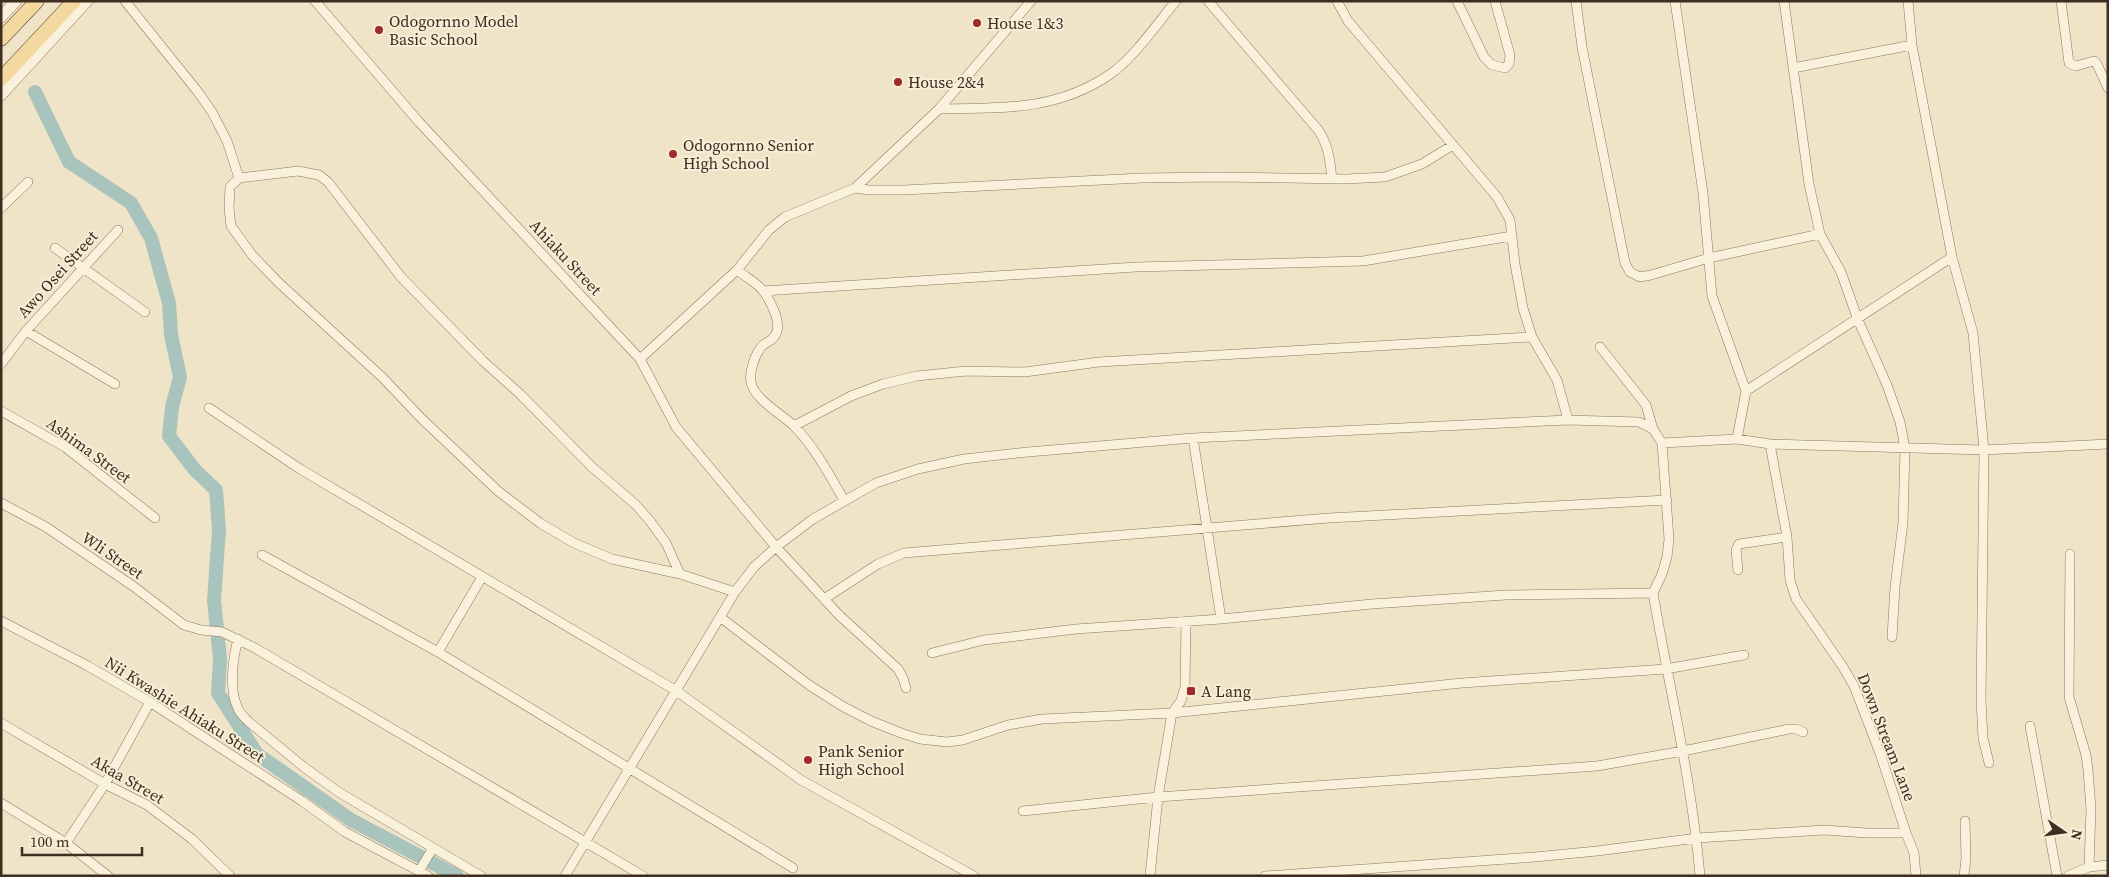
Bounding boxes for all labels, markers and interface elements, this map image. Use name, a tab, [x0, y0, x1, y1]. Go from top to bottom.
place label: Odogornno Model Basic School	[389, 10, 519, 50]
place label: House 1&3	[987, 12, 1064, 34]
marker: House 1&3	[971, 17, 983, 29]
marker: Odogornno Model Basic School	[373, 24, 385, 36]
place label: House 2&4	[908, 71, 985, 93]
marker: House 2&4	[892, 76, 904, 88]
place label: Odogornno Senior High School	[683, 134, 814, 174]
marker: Odogornno Senior High School	[667, 148, 679, 160]
street label: Ahiaku Street	[525, 214, 607, 300]
street label: Awo Osei Street	[12, 225, 103, 322]
street label: Ashima Street	[42, 412, 136, 489]
street label: Wli Street	[78, 526, 149, 584]
street label: Nii Kwashie Ahiaku Street	[101, 651, 270, 768]
street label: Down Stream Lane	[1852, 670, 1922, 804]
place label: A Lang	[1201, 680, 1251, 702]
marker: A Lang	[1185, 685, 1197, 697]
place label: Pank Senior High School	[818, 740, 905, 780]
street label: Akaa Street	[88, 749, 169, 809]
marker: Pank Senior High School	[802, 754, 814, 766]
north arrow	[2039, 807, 2089, 857]
scale bar	[22, 824, 142, 856]
text: N	[2066, 828, 2088, 842]
text: 100 m	[30, 831, 70, 852]

